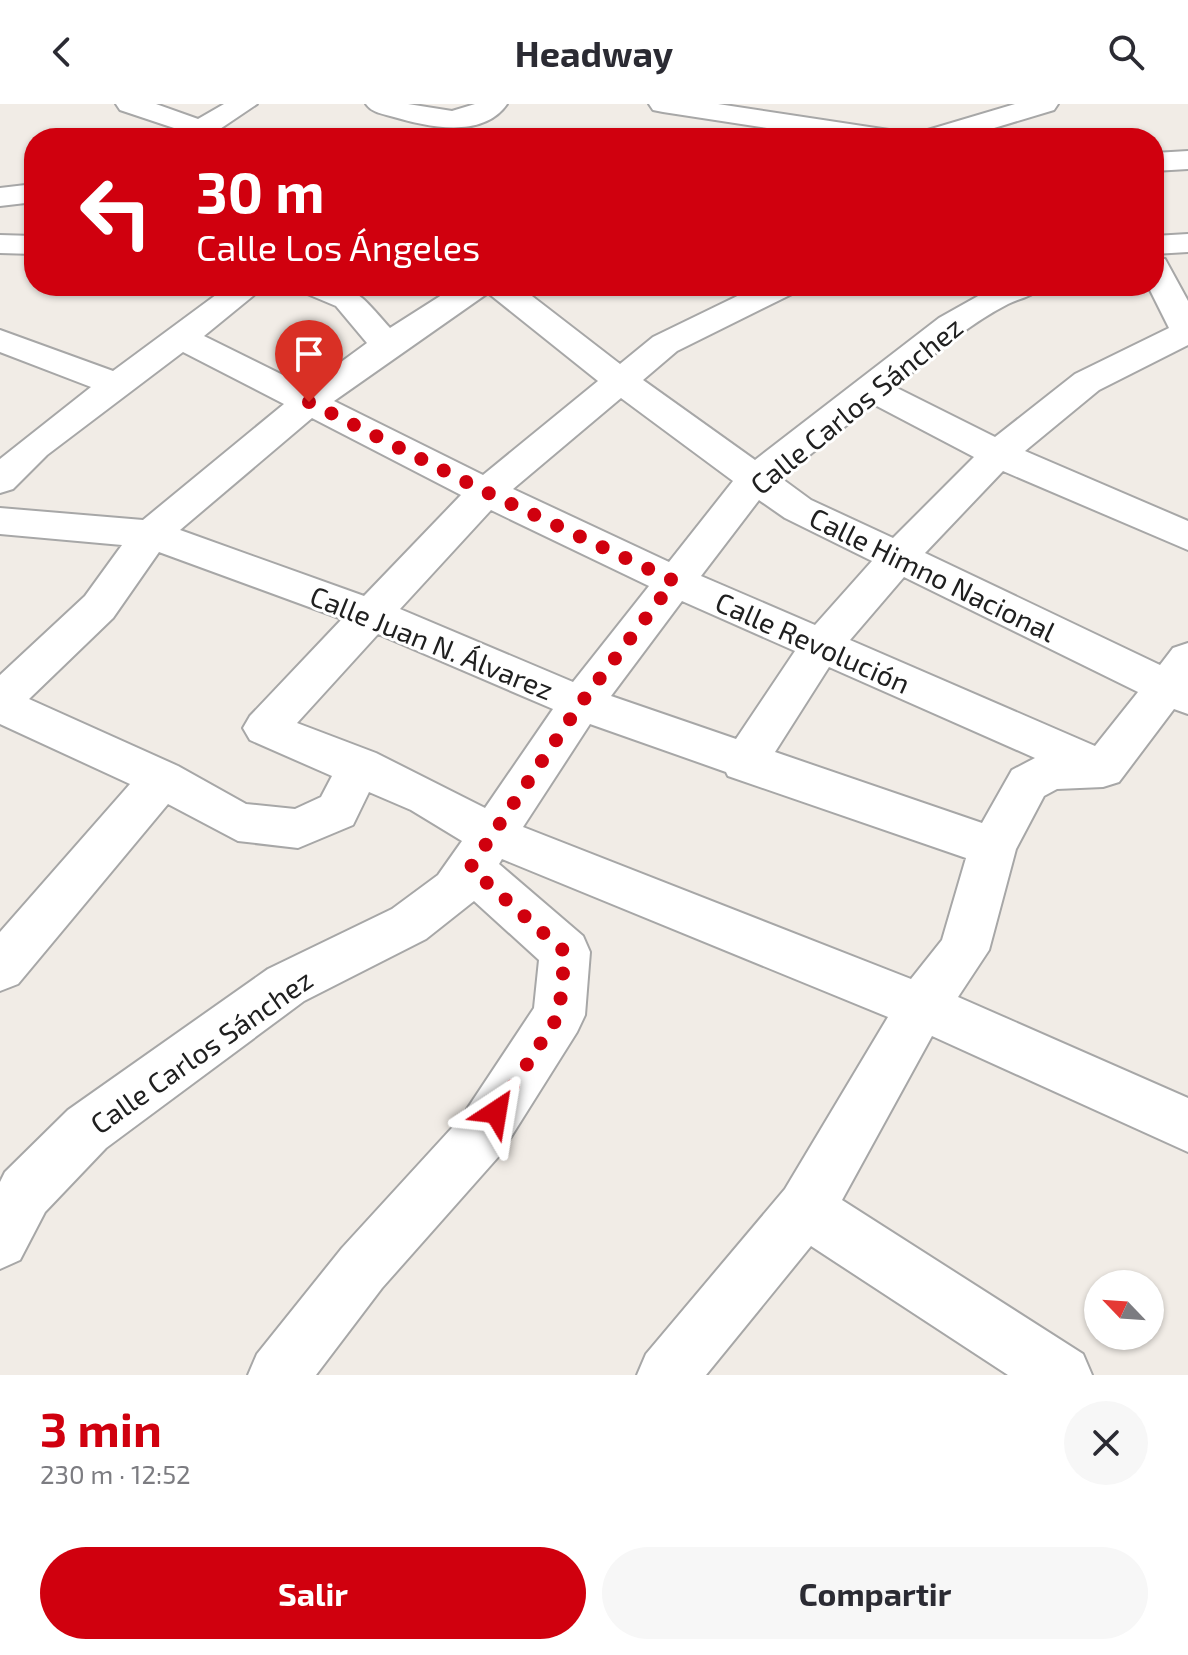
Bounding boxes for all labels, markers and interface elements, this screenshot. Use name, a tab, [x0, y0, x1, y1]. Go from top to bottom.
icon: back	[40, 30, 84, 74]
icon: search	[1104, 30, 1148, 74]
text: Headway	[515, 31, 673, 74]
text: 30 m	[196, 157, 325, 224]
icon: left	[64, 160, 168, 264]
text: Calle Los Ángeles	[196, 225, 480, 268]
street label: Calle Carlos Sánchez	[743, 309, 969, 501]
pin	[275, 320, 343, 402]
icon: arrive	[287, 332, 331, 376]
street label: Calle Himno Nacional	[804, 500, 1062, 649]
street label: Calle Juan N. Álvarez	[305, 578, 559, 706]
street label: Calle Revolución	[711, 584, 915, 700]
street label: Calle Carlos Sánchez	[83, 962, 319, 1140]
position arrow	[454, 1070, 538, 1154]
north arrow	[1084, 1270, 1164, 1350]
map controls	[1084, 1270, 1164, 1350]
text: 3 min	[40, 1399, 162, 1457]
button: close	[1064, 1401, 1148, 1485]
text: 230 m · 12:52	[40, 1458, 191, 1489]
button: Salir	[40, 1547, 586, 1639]
button: Compartir	[602, 1547, 1148, 1639]

